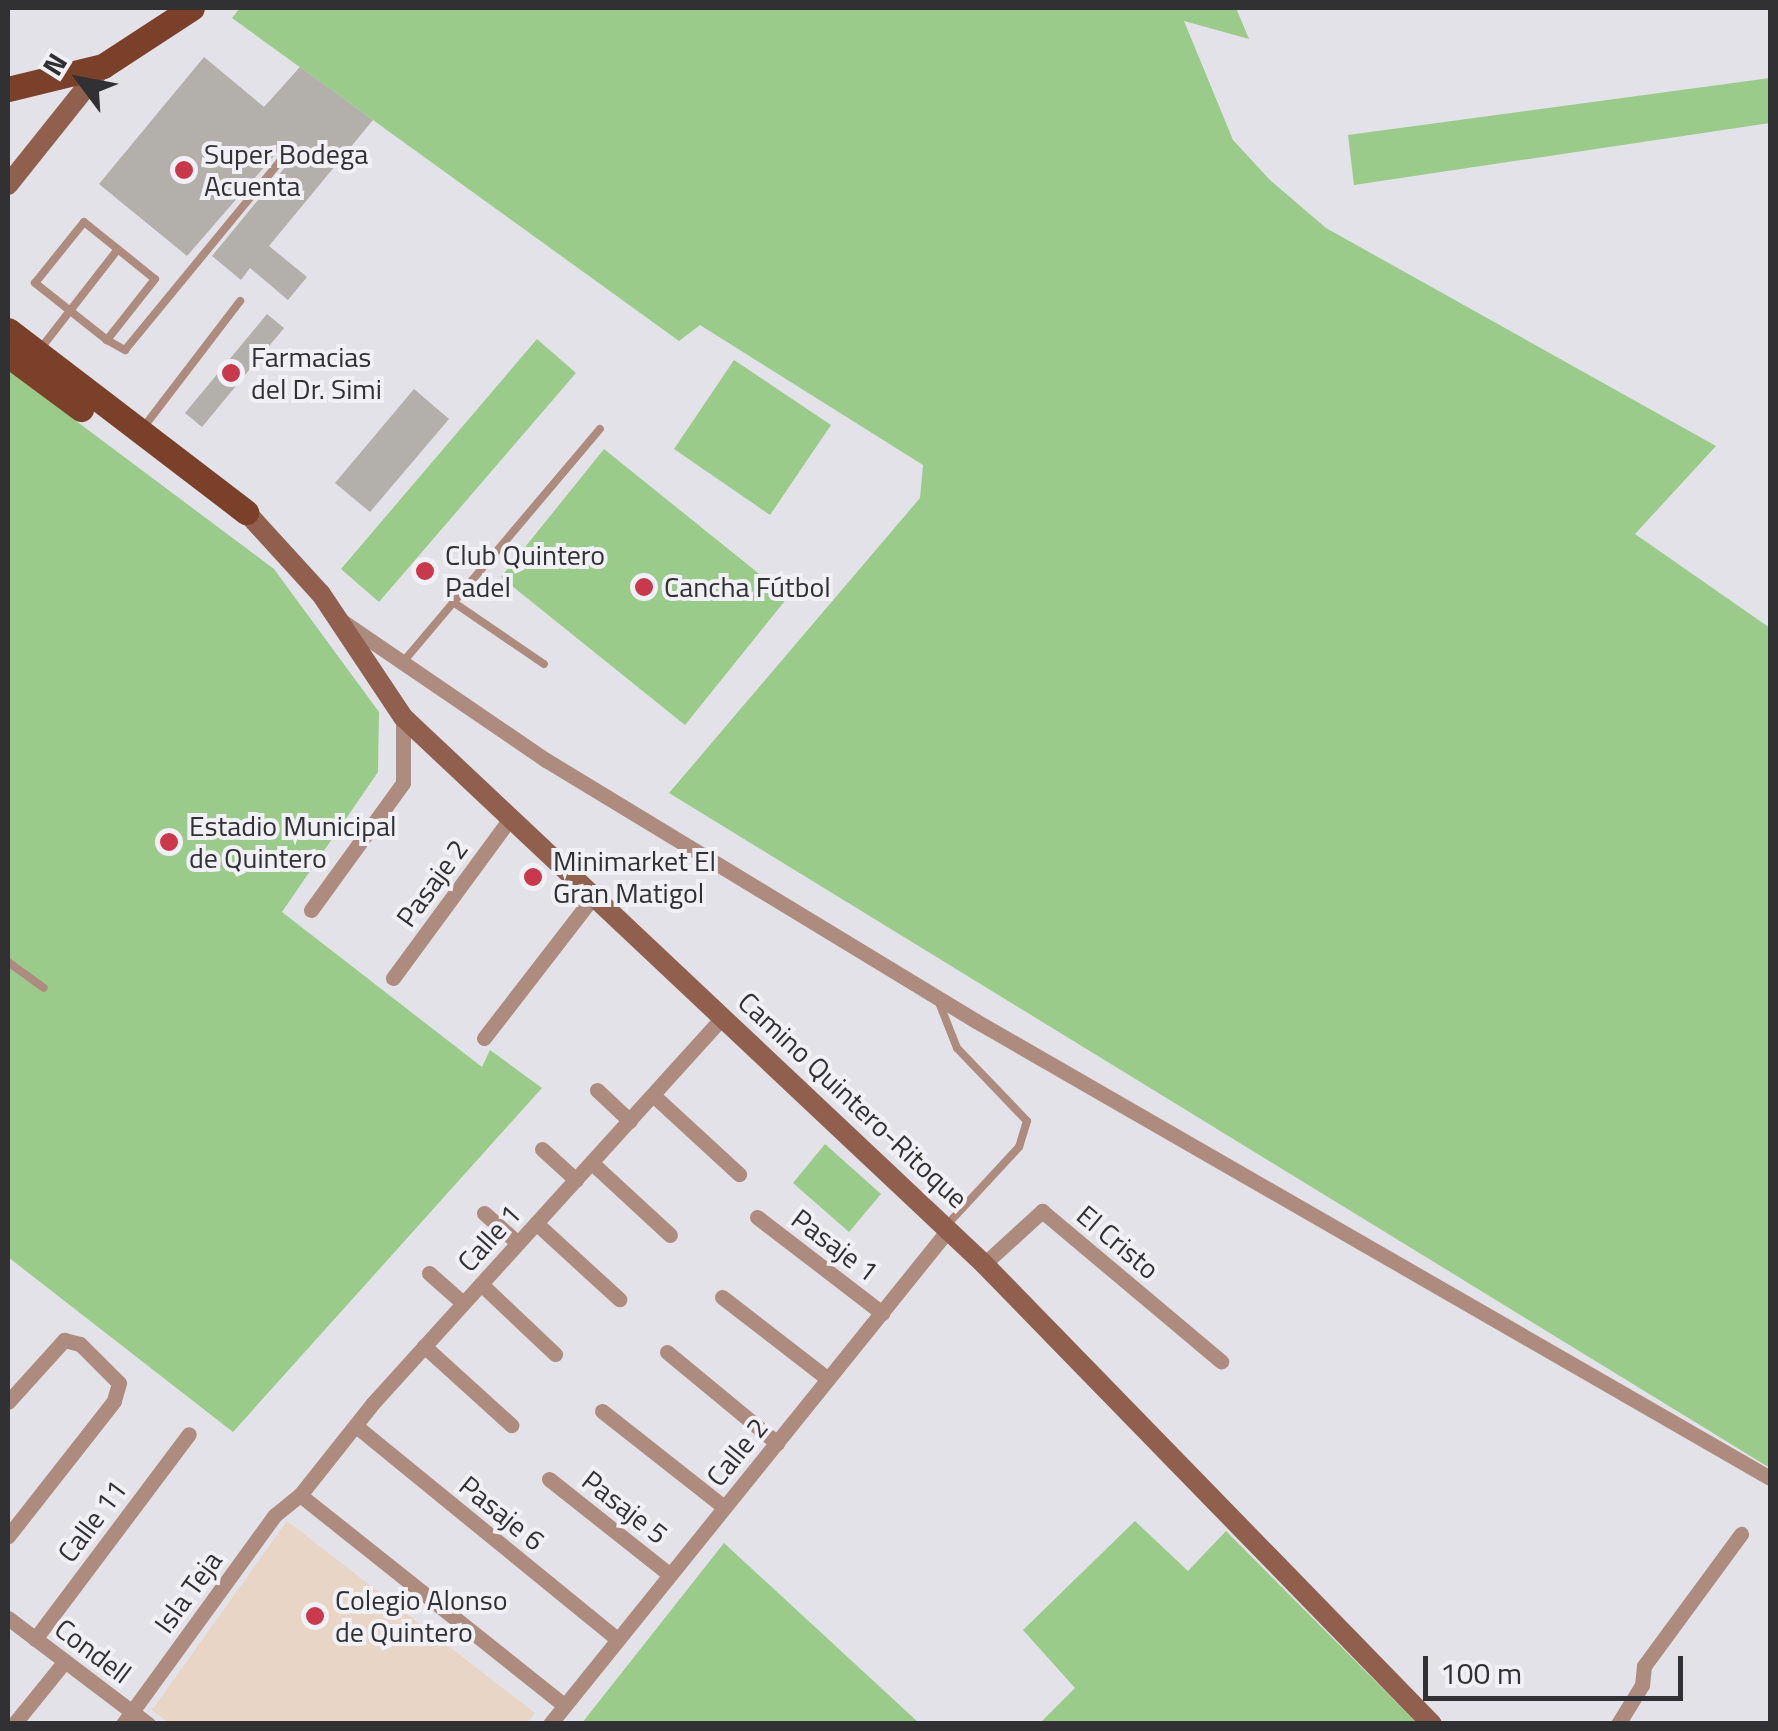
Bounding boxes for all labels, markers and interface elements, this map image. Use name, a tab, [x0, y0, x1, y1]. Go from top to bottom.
north arrow	[30, 30, 130, 130]
text: N	[31, 44, 78, 83]
place label: Super Bodega Acuenta	[204, 137, 368, 203]
marker: Super Bodega Acuenta	[173, 159, 195, 181]
place label: Farmacias del Dr. Simi	[251, 340, 382, 406]
marker: Farmacias del Dr. Simi	[220, 362, 242, 384]
place label: Club Quintero Padel	[445, 538, 605, 604]
marker: Club Quintero Padel	[414, 560, 436, 582]
place label: Cancha Fútbol	[664, 570, 831, 604]
marker: Cancha Fútbol	[633, 576, 655, 598]
place label: Estadio Municipal de Quintero	[189, 809, 396, 875]
marker: Estadio Municipal de Quintero	[158, 831, 180, 853]
street label: Pasaje 2	[389, 833, 475, 933]
place label: Minimarket El Gran Matigol	[553, 844, 716, 910]
marker: Minimarket El Gran Matigol	[522, 866, 544, 888]
street label: Camino Quintero-Ritoque	[731, 985, 975, 1215]
street label: Calle 1	[450, 1198, 528, 1278]
street label: El Cristo	[1070, 1198, 1166, 1286]
street label: Pasaje 1	[785, 1202, 885, 1288]
street label: Calle 2	[699, 1411, 775, 1493]
street label: Pasaje 5	[575, 1463, 675, 1551]
street label: Pasaje 6	[453, 1469, 551, 1557]
street label: Calle 11	[50, 1473, 134, 1569]
street label: Isla Teja	[147, 1544, 229, 1640]
place label: Colegio Alonso de Quintero	[335, 1583, 508, 1649]
marker: Colegio Alonso de Quintero	[304, 1605, 326, 1627]
street label: Condell	[48, 1612, 138, 1690]
scale bar	[1428, 1636, 1688, 1698]
text: 100 m	[1440, 1650, 1522, 1696]

